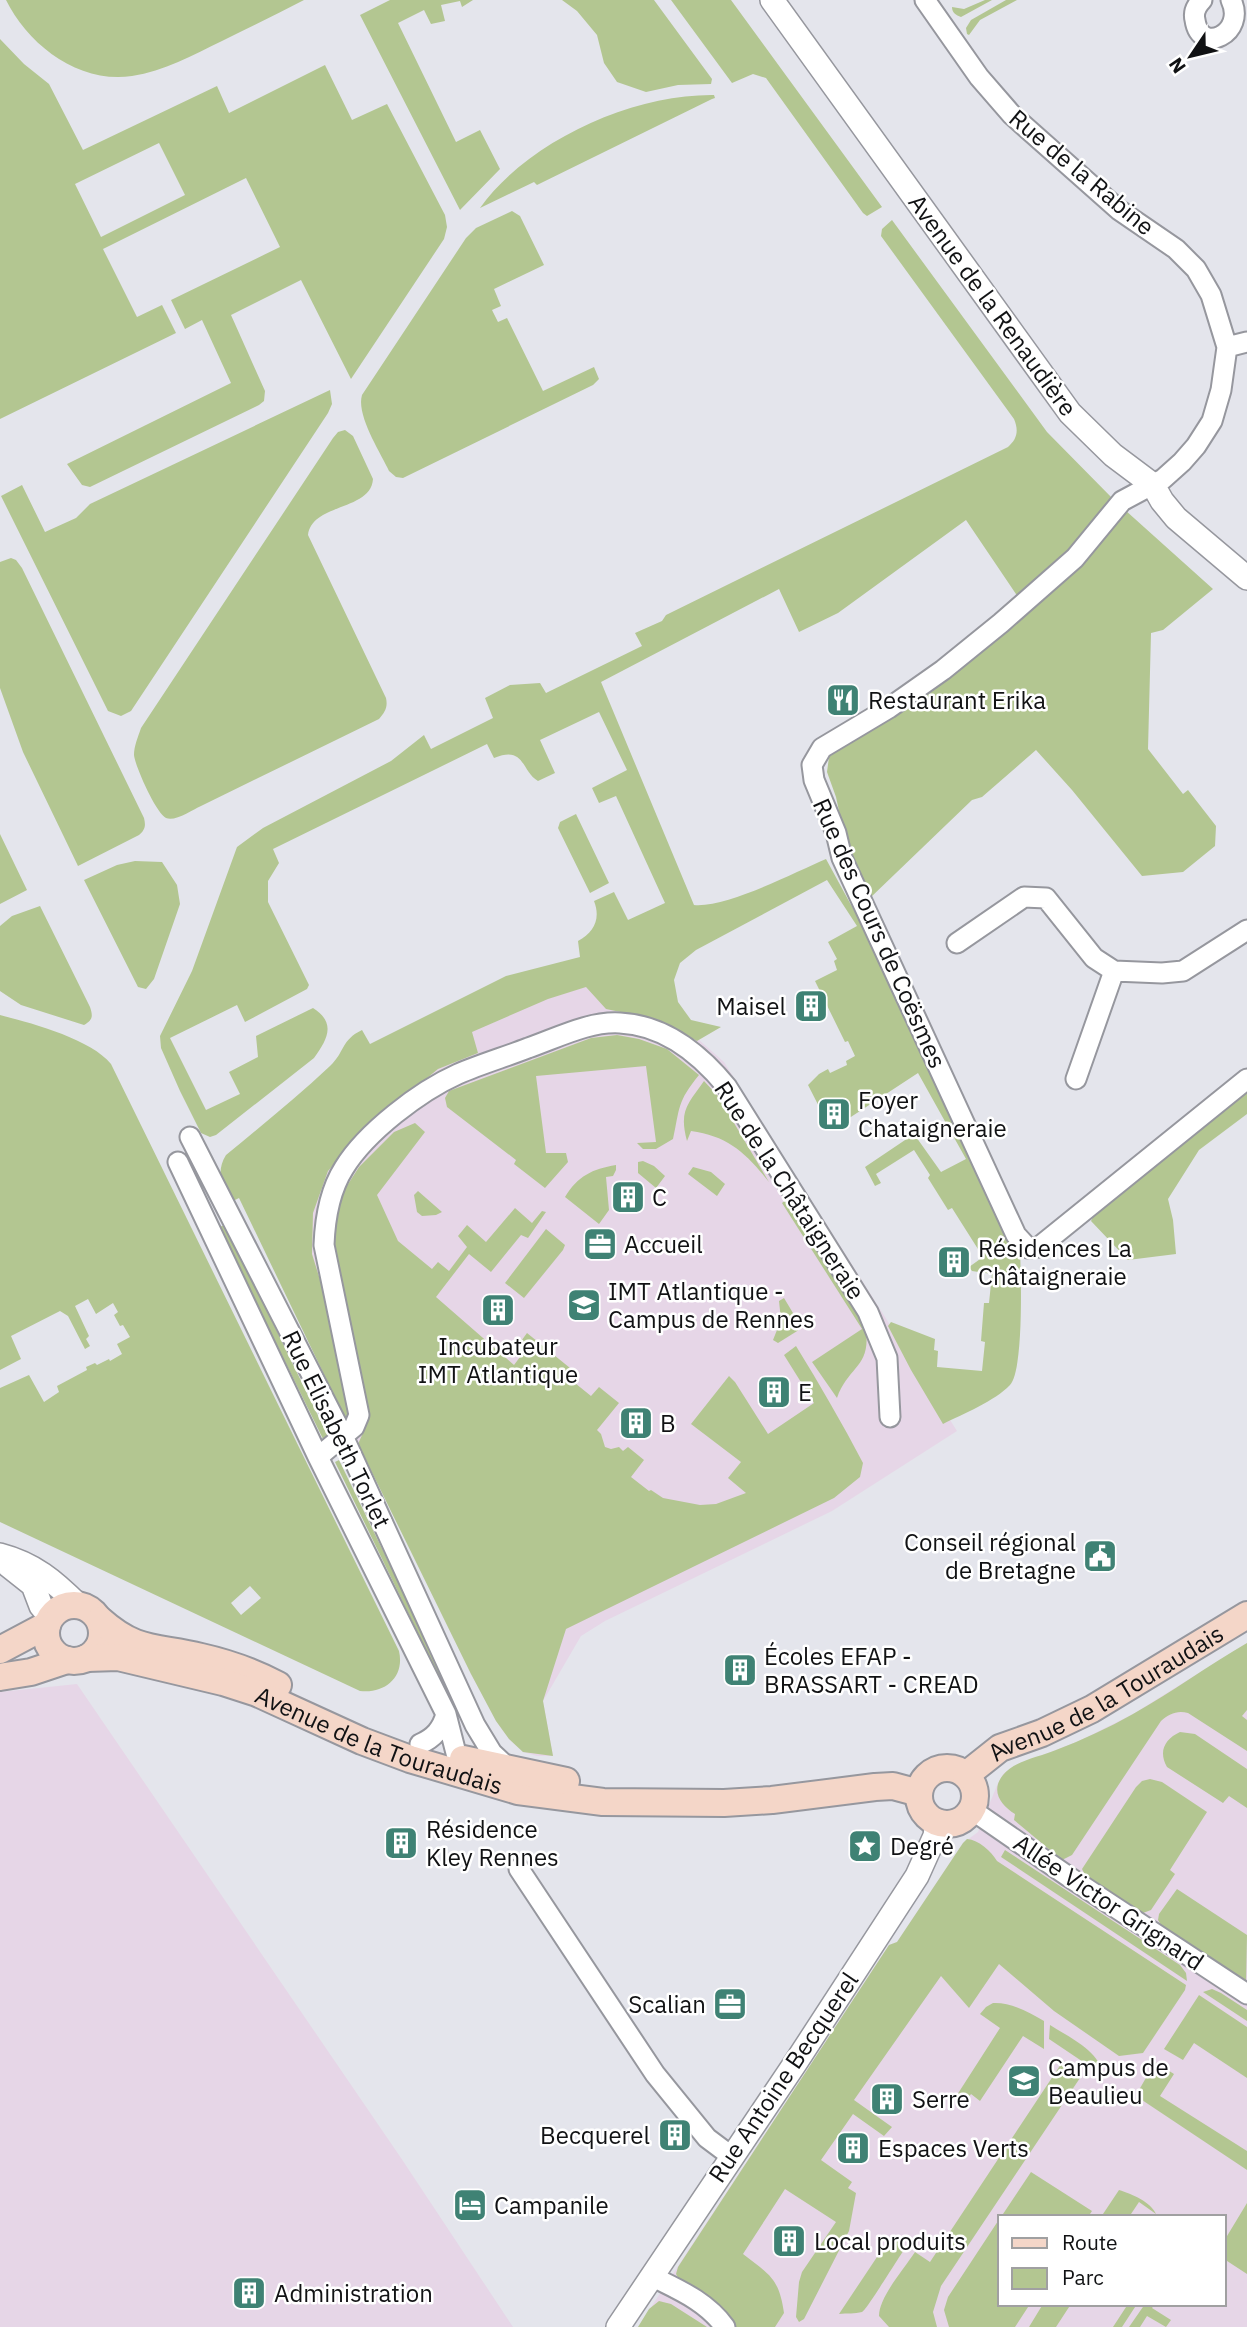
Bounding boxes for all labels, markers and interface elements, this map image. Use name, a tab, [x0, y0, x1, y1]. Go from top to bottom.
north arrow	[1156, 21, 1226, 91]
text: N	[1163, 53, 1191, 78]
street label: Rue de la Rabine	[1003, 102, 1161, 242]
street label: Avenue de la Renaudière	[902, 188, 1084, 422]
restaurant icon: Restaurant Erika	[824, 681, 862, 719]
place label: Restaurant Erika	[868, 684, 1046, 716]
street label: Rue des Cours de Coësmes	[806, 793, 954, 1073]
building icon: Maisel	[792, 987, 830, 1025]
place label: Maisel	[716, 990, 786, 1022]
street label: Rue de la Châtaigneraie	[707, 1075, 873, 1305]
place label: Foyer Chataigneraie	[858, 1084, 1007, 1144]
building icon: Foyer Chataigneraie	[815, 1095, 853, 1133]
building icon: C	[609, 1178, 647, 1216]
place label: C	[652, 1181, 667, 1213]
office icon: Accueil	[581, 1225, 619, 1263]
place label: Accueil	[624, 1228, 703, 1260]
place label: Résidences La Châtaigneraie	[978, 1232, 1132, 1292]
building icon: Résidences La Châtaigneraie	[935, 1243, 973, 1281]
place label: IMT Atlantique - Campus de Rennes	[608, 1275, 815, 1335]
school or university icon: IMT Atlantique - Campus de Rennes	[565, 1286, 603, 1324]
building icon: Incubateur IMT Atlantique	[479, 1291, 517, 1329]
street label: Rue Elisabeth Torlet	[275, 1325, 399, 1533]
place label: Incubateur IMT Atlantique	[418, 1330, 578, 1390]
building icon: E	[755, 1373, 793, 1411]
place label: E	[798, 1376, 812, 1408]
building icon: B	[617, 1404, 655, 1442]
place label: B	[660, 1407, 676, 1439]
place label: Conseil régional de Bretagne	[904, 1526, 1076, 1586]
public building icon: Conseil régional de Bretagne	[1081, 1537, 1119, 1575]
street label: Avenue de la Touraudais	[981, 1617, 1229, 1768]
place label: Écoles EFAP - BRASSART - CREAD	[764, 1640, 979, 1700]
building icon: Écoles EFAP - BRASSART - CREAD	[721, 1651, 759, 1689]
street label: Avenue de la Touraudais	[250, 1678, 506, 1802]
place label: Résidence Kley Rennes	[426, 1813, 559, 1873]
building icon: Résidence Kley Rennes	[382, 1824, 420, 1862]
place icon: Degré	[846, 1827, 884, 1865]
street label: Allée Victor Grignard	[1008, 1827, 1210, 1977]
place label: Degré	[890, 1830, 954, 1862]
street label: Rue Antoine Becquerel	[701, 1966, 865, 2188]
office icon: Scalian	[711, 1985, 749, 2023]
place label: Scalian	[628, 1988, 706, 2020]
place label: Campus de Beaulieu	[1048, 2051, 1169, 2111]
school or university icon: Campus de Beaulieu	[1005, 2062, 1043, 2100]
building icon: Serre	[868, 2080, 906, 2118]
place label: Serre	[912, 2083, 970, 2115]
building icon: Becquerel	[656, 2116, 694, 2154]
place label: Becquerel	[540, 2119, 650, 2151]
building icon: Espaces Verts	[834, 2129, 872, 2167]
place label: Espaces Verts	[878, 2132, 1029, 2164]
hotel icon: Campanile	[451, 2186, 489, 2224]
place label: Campanile	[494, 2189, 609, 2221]
legend	[998, 2215, 1226, 2306]
building icon: Local produits	[770, 2222, 808, 2260]
place label: Local produits	[814, 2225, 966, 2257]
text: Route	[1062, 2228, 1118, 2256]
text: Parc	[1062, 2263, 1104, 2291]
building icon: Administration	[230, 2274, 268, 2312]
place label: Administration	[274, 2277, 433, 2309]

